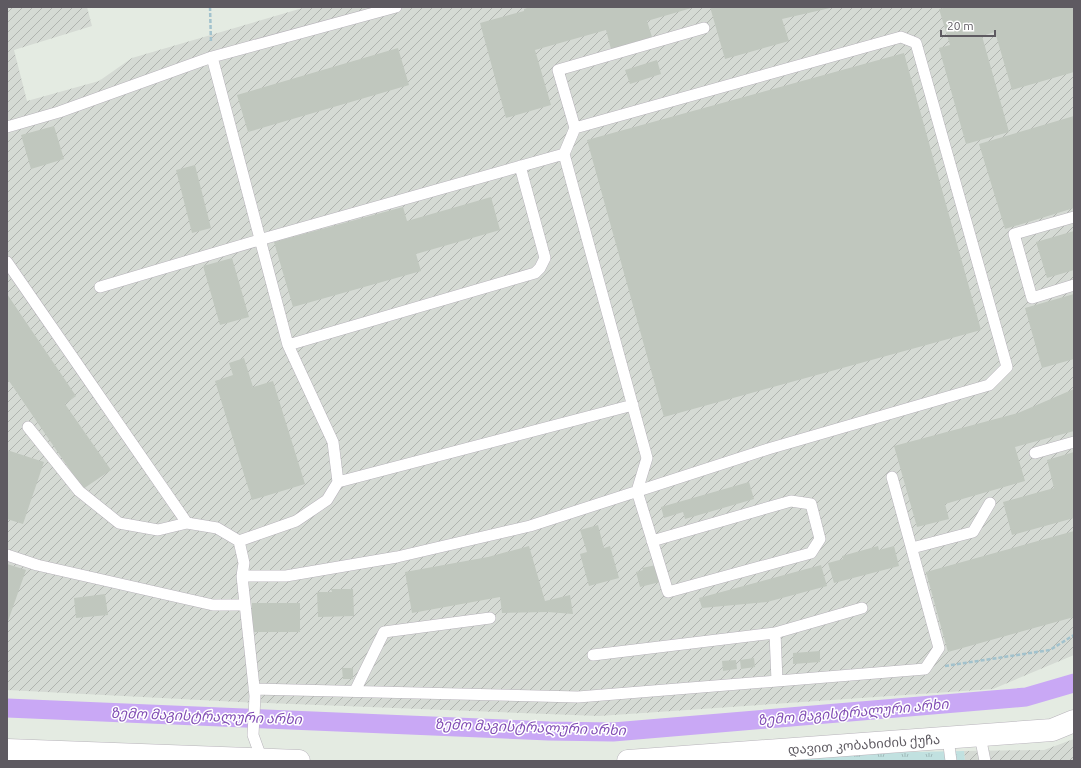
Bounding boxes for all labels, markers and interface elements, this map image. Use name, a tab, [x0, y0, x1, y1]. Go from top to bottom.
scale bar	[941, 12, 995, 38]
text: 20 m	[947, 19, 974, 32]
water label: ზემო მაგისტრალური არხი	[757, 696, 950, 729]
water label: ზემო მაგისტრალური არხი	[110, 705, 303, 728]
water label: ზემო მაგისტრალური არხი	[434, 716, 627, 739]
street label: დავით კობახიძის ქუჩა	[788, 732, 941, 758]

